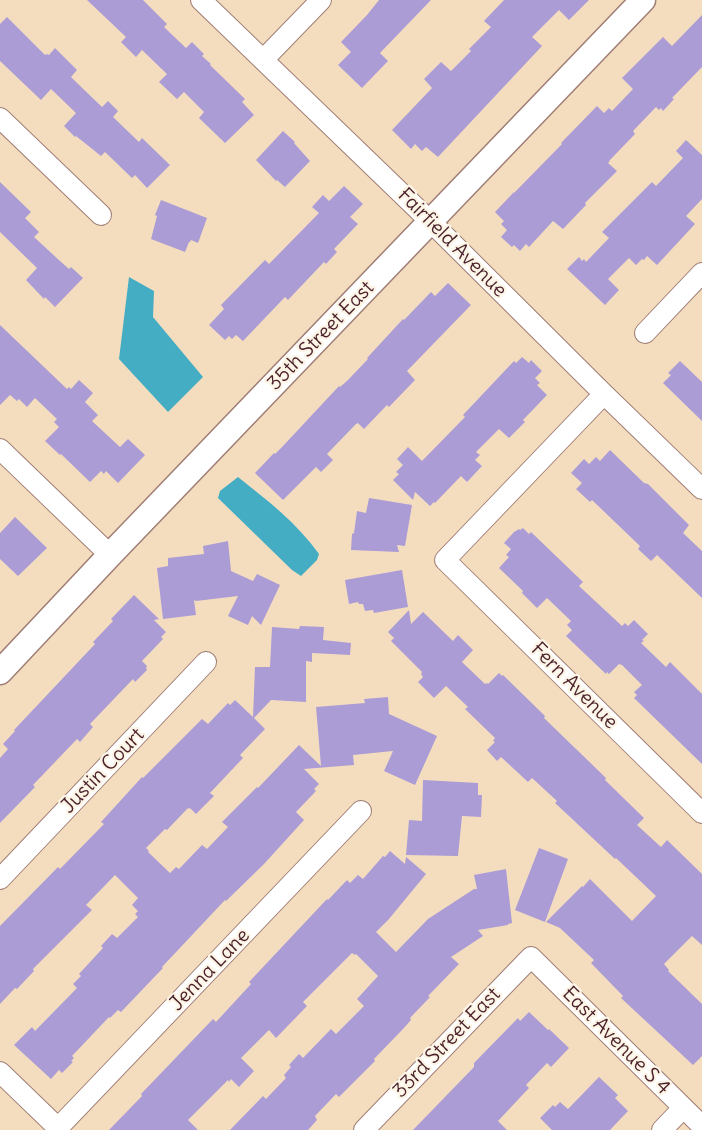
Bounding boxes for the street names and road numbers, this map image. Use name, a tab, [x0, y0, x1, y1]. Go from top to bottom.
street label: Fairfield Avenue	[393, 184, 511, 302]
street label: 35th Street East	[263, 276, 379, 396]
street label: Fern Avenue	[526, 638, 622, 734]
street label: Justin Court	[56, 723, 150, 819]
street label: Jenna Lane	[165, 924, 255, 1016]
street label: East Avenue S 4	[557, 982, 675, 1100]
street label: 33rd Street East	[388, 983, 506, 1103]

